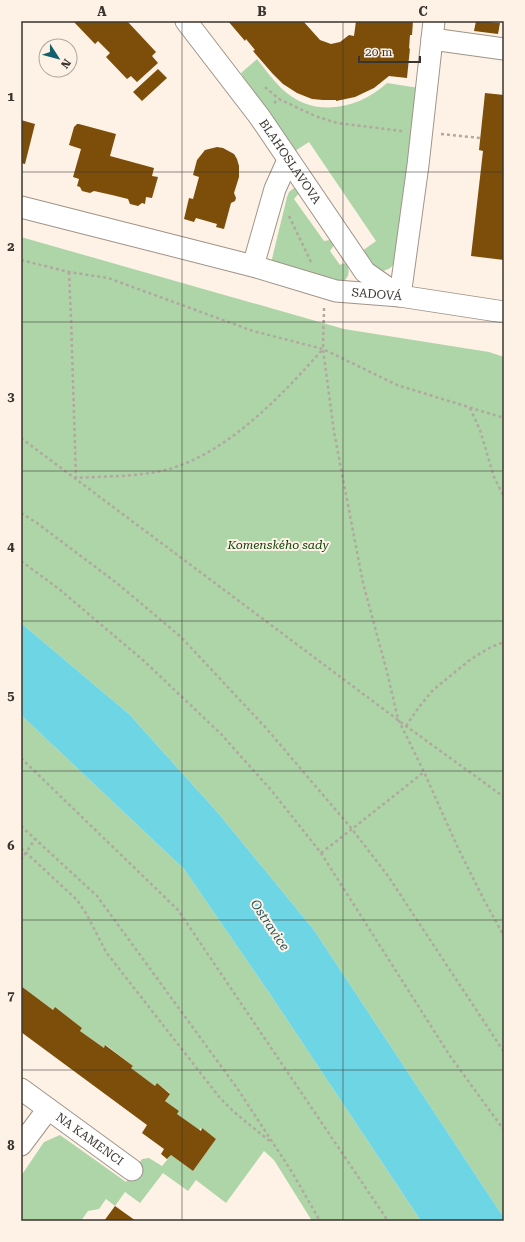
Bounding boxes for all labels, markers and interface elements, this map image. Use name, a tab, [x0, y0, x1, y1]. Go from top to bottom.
text: A	[97, 4, 107, 19]
text: B	[257, 4, 267, 19]
text: C	[418, 4, 428, 19]
north arrow	[38, 38, 78, 78]
scale bar	[359, 38, 420, 64]
text: 20 m	[365, 45, 392, 59]
text: N	[58, 56, 73, 71]
text: 1	[7, 89, 15, 104]
street label: BLAHOSLAVOVA	[256, 117, 324, 207]
text: 2	[7, 239, 15, 254]
street label: SADOVÁ	[351, 285, 403, 303]
text: 3	[7, 389, 15, 404]
park label: Komenského sady	[226, 538, 329, 552]
text: 4	[7, 539, 15, 554]
text: 5	[7, 688, 15, 703]
text: 6	[7, 838, 15, 853]
water label: Ostravice	[247, 897, 293, 954]
text: 7	[7, 988, 15, 1003]
street label: NA KAMENCI	[53, 1110, 126, 1168]
text: 8	[7, 1138, 15, 1153]

